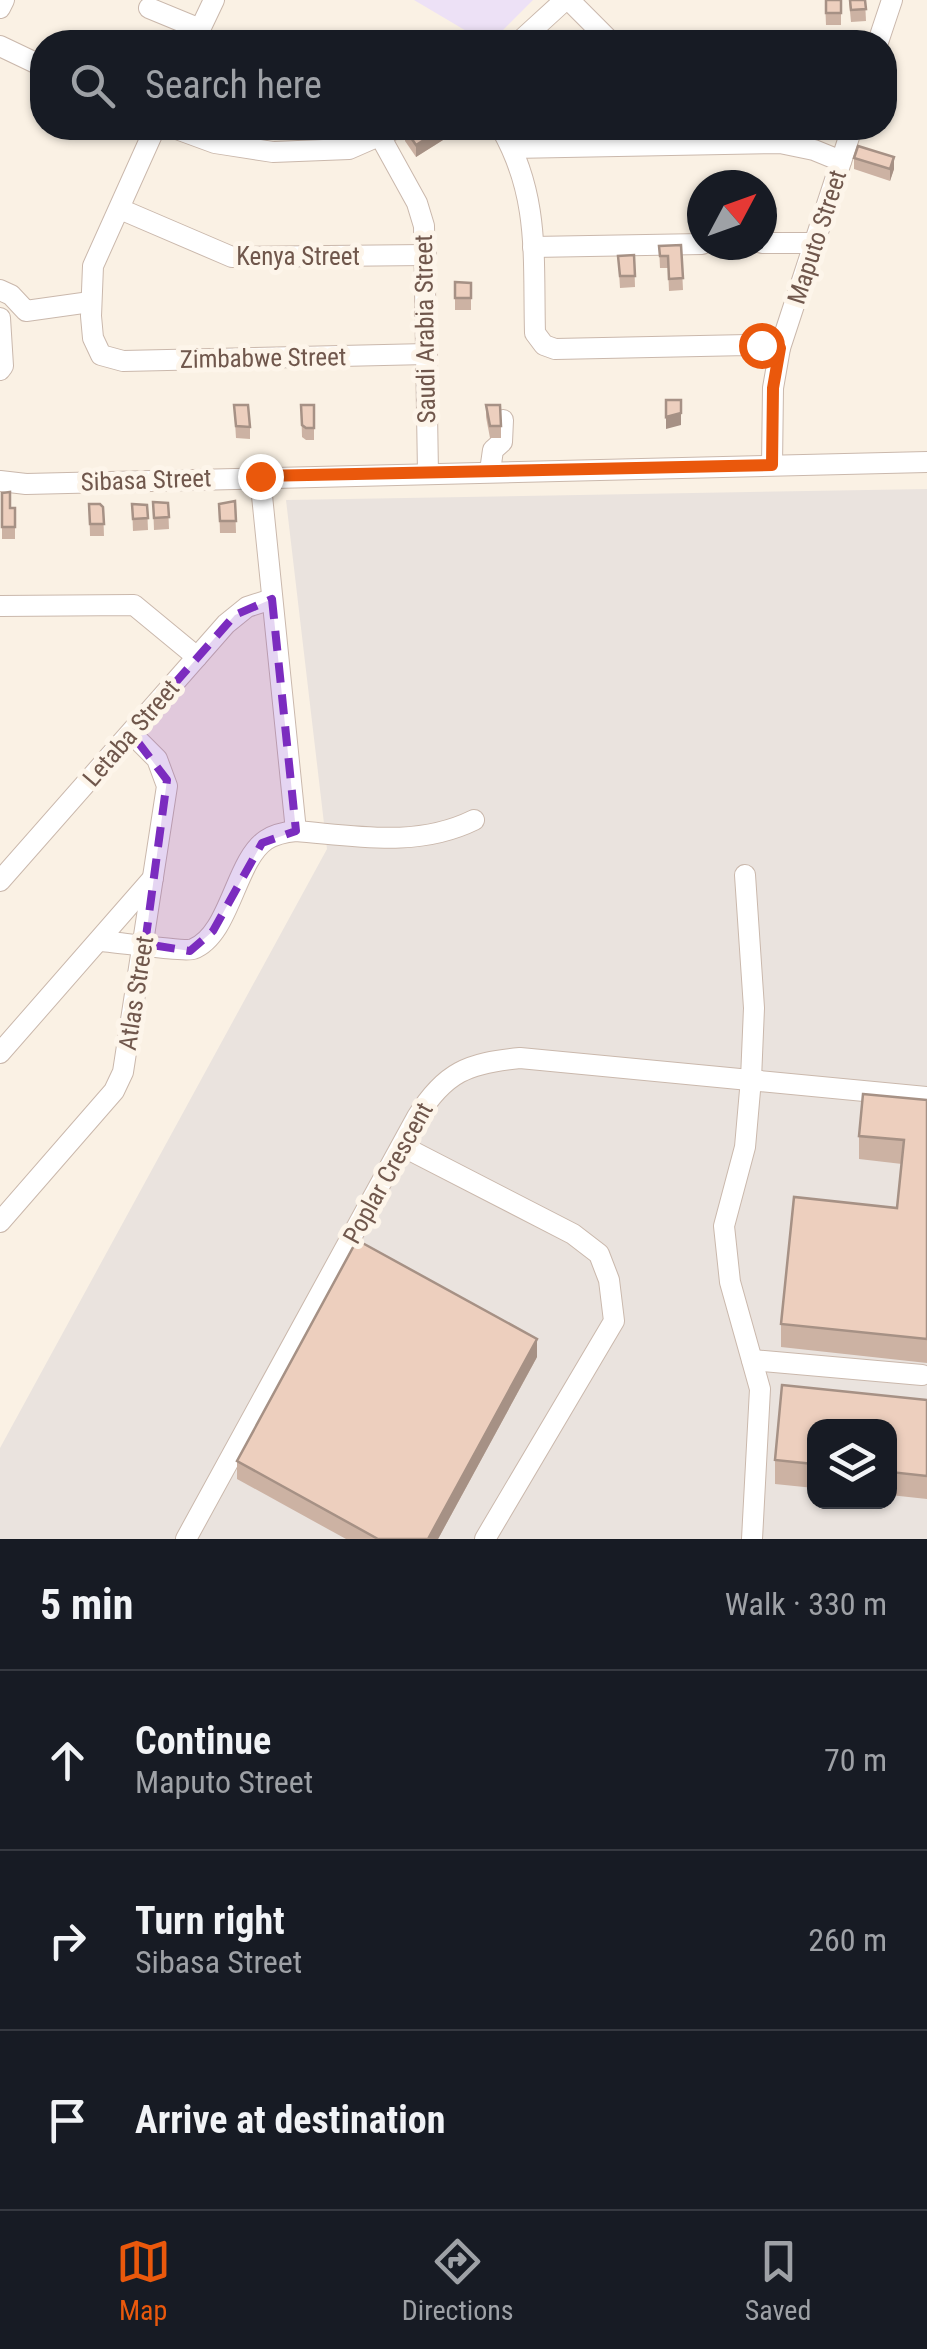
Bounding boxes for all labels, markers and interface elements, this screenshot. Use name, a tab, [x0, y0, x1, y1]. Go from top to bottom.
search box	[30, 30, 897, 140]
icon: search	[65, 58, 120, 113]
text: Search here	[145, 63, 322, 107]
street label: Maputo Street	[782, 166, 852, 308]
north arrow	[687, 170, 777, 260]
street label: Saudi Arabia Street	[409, 234, 441, 424]
street label: Kenya Street	[236, 242, 360, 271]
route start	[739, 323, 785, 369]
street label: Zimbabwe Street	[179, 342, 347, 374]
route end	[238, 454, 284, 500]
street label: Sibasa Street	[80, 463, 212, 497]
street label: Letaba Street	[77, 674, 185, 792]
street label: Atlas Street	[113, 934, 159, 1052]
street label: Poplar Crescent	[337, 1097, 439, 1249]
map controls	[807, 1419, 897, 1509]
button: layers	[807, 1419, 897, 1509]
text: 5 min	[40, 1580, 133, 1629]
text: Walk · 330 m	[725, 1585, 887, 1623]
text: Continue	[135, 1719, 271, 1763]
icon: ahead	[40, 1733, 95, 1788]
text: 70 m	[824, 1741, 887, 1779]
text: Maputo Street	[135, 1763, 313, 1801]
text: Turn right	[135, 1899, 285, 1943]
icon: right	[40, 1913, 95, 1968]
text: 260 m	[808, 1921, 887, 1959]
text: Sibasa Street	[135, 1943, 302, 1981]
icon: arrive	[40, 2093, 95, 2148]
text: Arrive at destination	[135, 2098, 445, 2142]
tab: Map	[116, 2234, 171, 2327]
tab: Directions	[402, 2234, 514, 2327]
tab: Saved	[745, 2234, 811, 2327]

